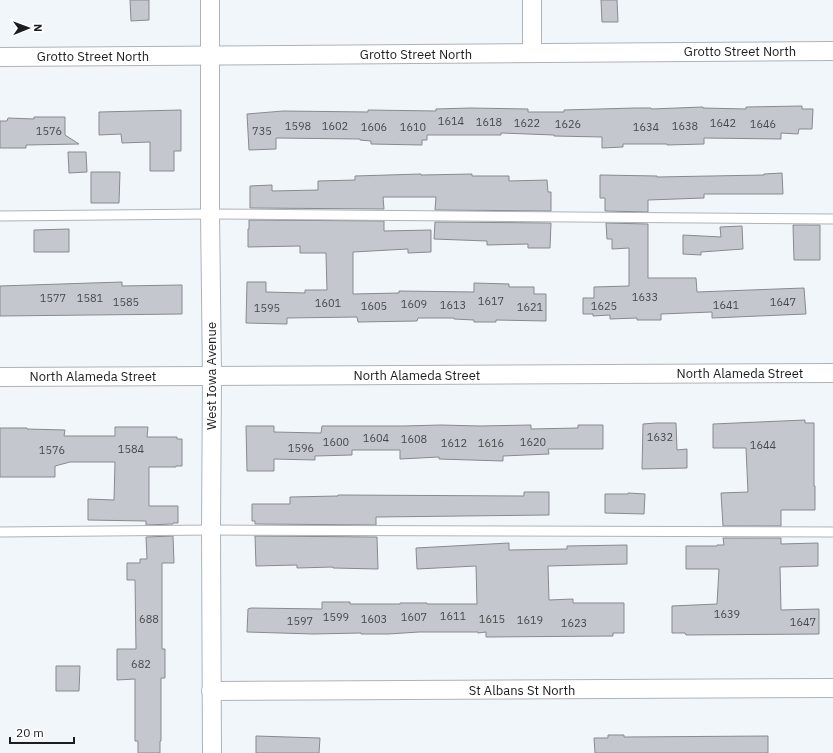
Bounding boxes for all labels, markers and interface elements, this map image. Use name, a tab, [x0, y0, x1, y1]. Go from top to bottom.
north arrow	[8, 8, 48, 48]
text: N	[31, 24, 45, 32]
street label: Grotto Street North	[684, 43, 796, 60]
street label: Grotto Street North	[360, 46, 472, 63]
street label: Grotto Street North	[37, 48, 149, 65]
house number: 1614	[438, 114, 465, 128]
house number: 1618	[476, 115, 502, 129]
house number: 1622	[514, 116, 540, 130]
house number: 1642	[710, 116, 736, 130]
house number: 1626	[555, 117, 581, 131]
house number: 1646	[750, 117, 776, 131]
house number: 1598	[285, 119, 311, 133]
house number: 1602	[322, 119, 348, 133]
house number: 1638	[672, 119, 698, 133]
house number: 1606	[361, 120, 387, 134]
house number: 1610	[400, 120, 426, 134]
house number: 1634	[633, 120, 660, 134]
house number: 1576	[36, 124, 62, 138]
house number: 735	[252, 124, 272, 138]
house number: 1633	[632, 290, 658, 304]
house number: 1577	[40, 291, 66, 305]
house number: 1581	[77, 291, 104, 305]
house number: 1617	[478, 294, 504, 308]
house number: 1585	[113, 295, 139, 309]
house number: 1647	[770, 295, 796, 309]
house number: 1601	[315, 296, 342, 310]
house number: 1609	[401, 297, 427, 311]
house number: 1613	[440, 298, 466, 312]
house number: 1641	[713, 298, 740, 312]
house number: 1605	[361, 299, 387, 313]
house number: 1625	[591, 299, 617, 313]
house number: 1621	[517, 300, 544, 314]
house number: 1595	[254, 301, 280, 315]
street label: West Iowa Avenue	[203, 322, 220, 430]
street label: North Alameda Street	[677, 365, 803, 382]
street label: North Alameda Street	[354, 367, 480, 384]
street label: North Alameda Street	[30, 368, 156, 385]
house number: 1632	[647, 430, 673, 444]
house number: 1604	[363, 431, 390, 445]
house number: 1608	[401, 432, 427, 446]
house number: 1600	[323, 435, 349, 449]
house number: 1620	[520, 435, 546, 449]
house number: 1612	[441, 436, 467, 450]
house number: 1616	[478, 436, 504, 450]
house number: 1644	[750, 438, 777, 452]
house number: 1596	[288, 441, 314, 455]
house number: 1584	[118, 442, 145, 456]
house number: 1576	[39, 443, 65, 457]
house number: 1639	[714, 607, 740, 621]
house number: 1611	[440, 609, 467, 623]
house number: 1599	[323, 610, 349, 624]
house number: 1607	[401, 610, 427, 624]
house number: 688	[139, 612, 159, 626]
house number: 1603	[361, 612, 387, 626]
house number: 1615	[479, 612, 505, 626]
house number: 1619	[517, 613, 543, 627]
house number: 1597	[287, 614, 313, 628]
house number: 1647	[790, 615, 816, 629]
house number: 1623	[561, 616, 587, 630]
house number: 682	[131, 657, 151, 671]
street label: St Albans St North	[469, 682, 575, 699]
scale bar	[10, 719, 74, 745]
text: 20 m	[16, 725, 44, 740]

